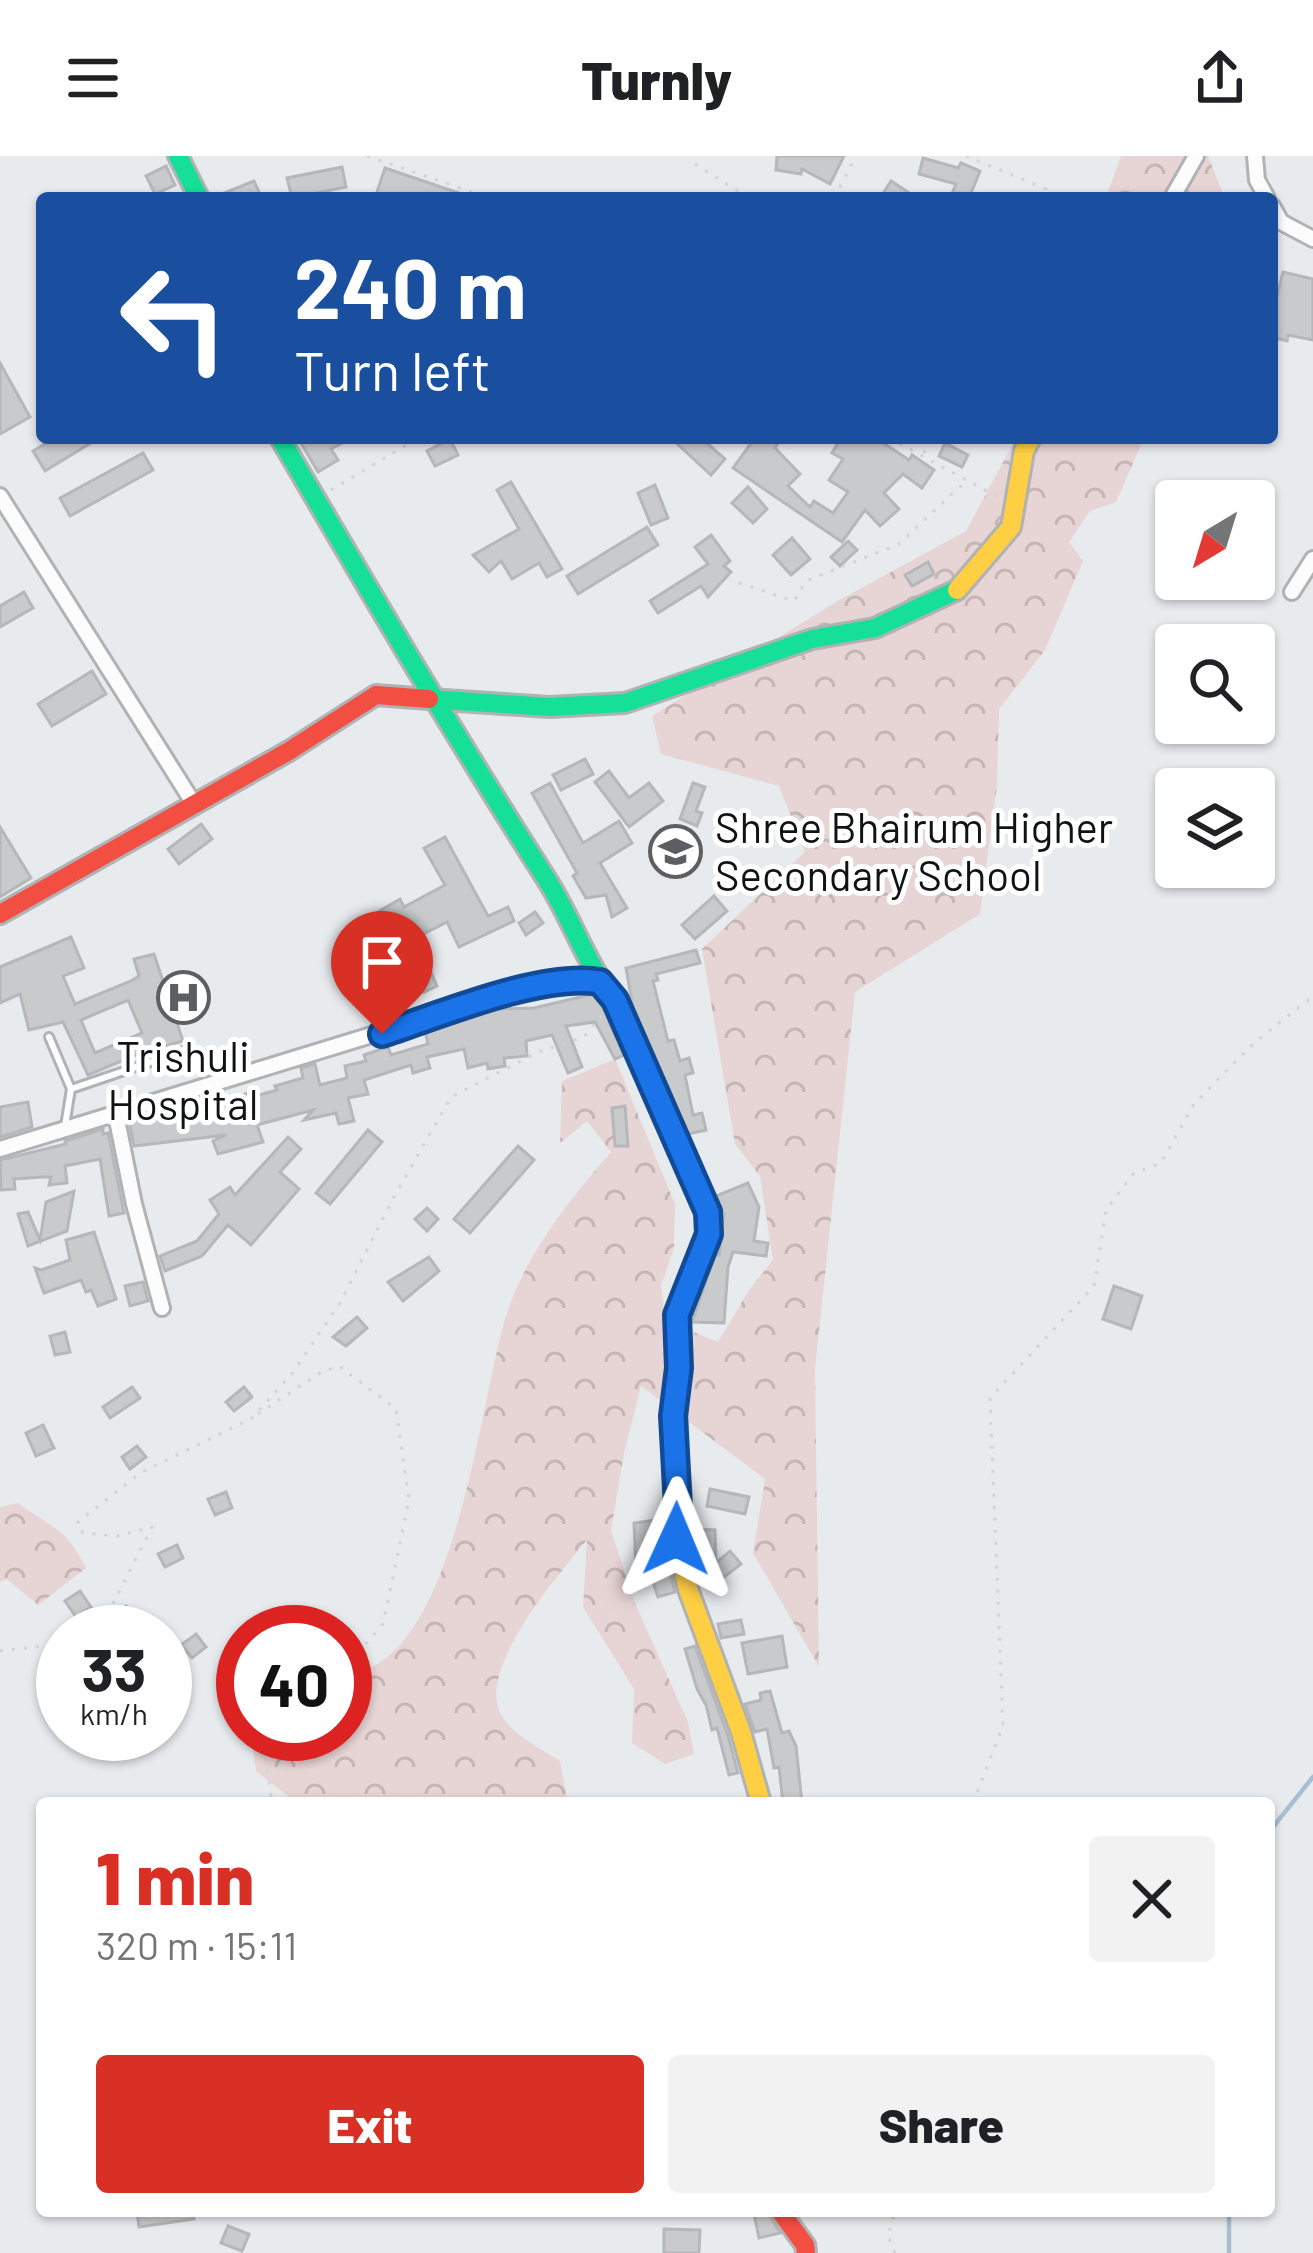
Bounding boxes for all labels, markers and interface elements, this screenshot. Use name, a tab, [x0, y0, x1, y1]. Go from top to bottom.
icon: menu	[60, 45, 126, 111]
icon: share	[1187, 45, 1253, 111]
text: Turnly	[581, 46, 732, 111]
text: 240 m	[294, 235, 527, 336]
icon: left	[96, 240, 252, 396]
text: Turn left	[294, 337, 491, 402]
north arrow	[1155, 480, 1275, 600]
map controls	[1155, 480, 1275, 888]
button: search	[1155, 624, 1275, 744]
button: layers	[1155, 768, 1275, 888]
place label: Shree Bhairum Higher Secondary School	[715, 801, 1113, 900]
school or university icon: Shree Bhairum Higher Secondary School	[648, 824, 704, 880]
pin	[331, 911, 433, 1034]
icon: arrive	[349, 929, 415, 995]
hospital icon: Trishuli Hospital	[155, 970, 211, 1026]
place label: Trishuli Hospital	[108, 1030, 258, 1129]
position arrow	[613, 1476, 739, 1602]
speed limit sign: 40	[216, 1605, 372, 1761]
text: 33	[82, 1632, 146, 1704]
text: km/h	[80, 1695, 148, 1731]
text: 1 min	[96, 1833, 254, 1919]
button: close	[1089, 1836, 1215, 1962]
text: 320 m · 15:11	[96, 1921, 297, 1968]
button: Exit	[96, 2055, 644, 2193]
button: Share	[668, 2055, 1215, 2193]

